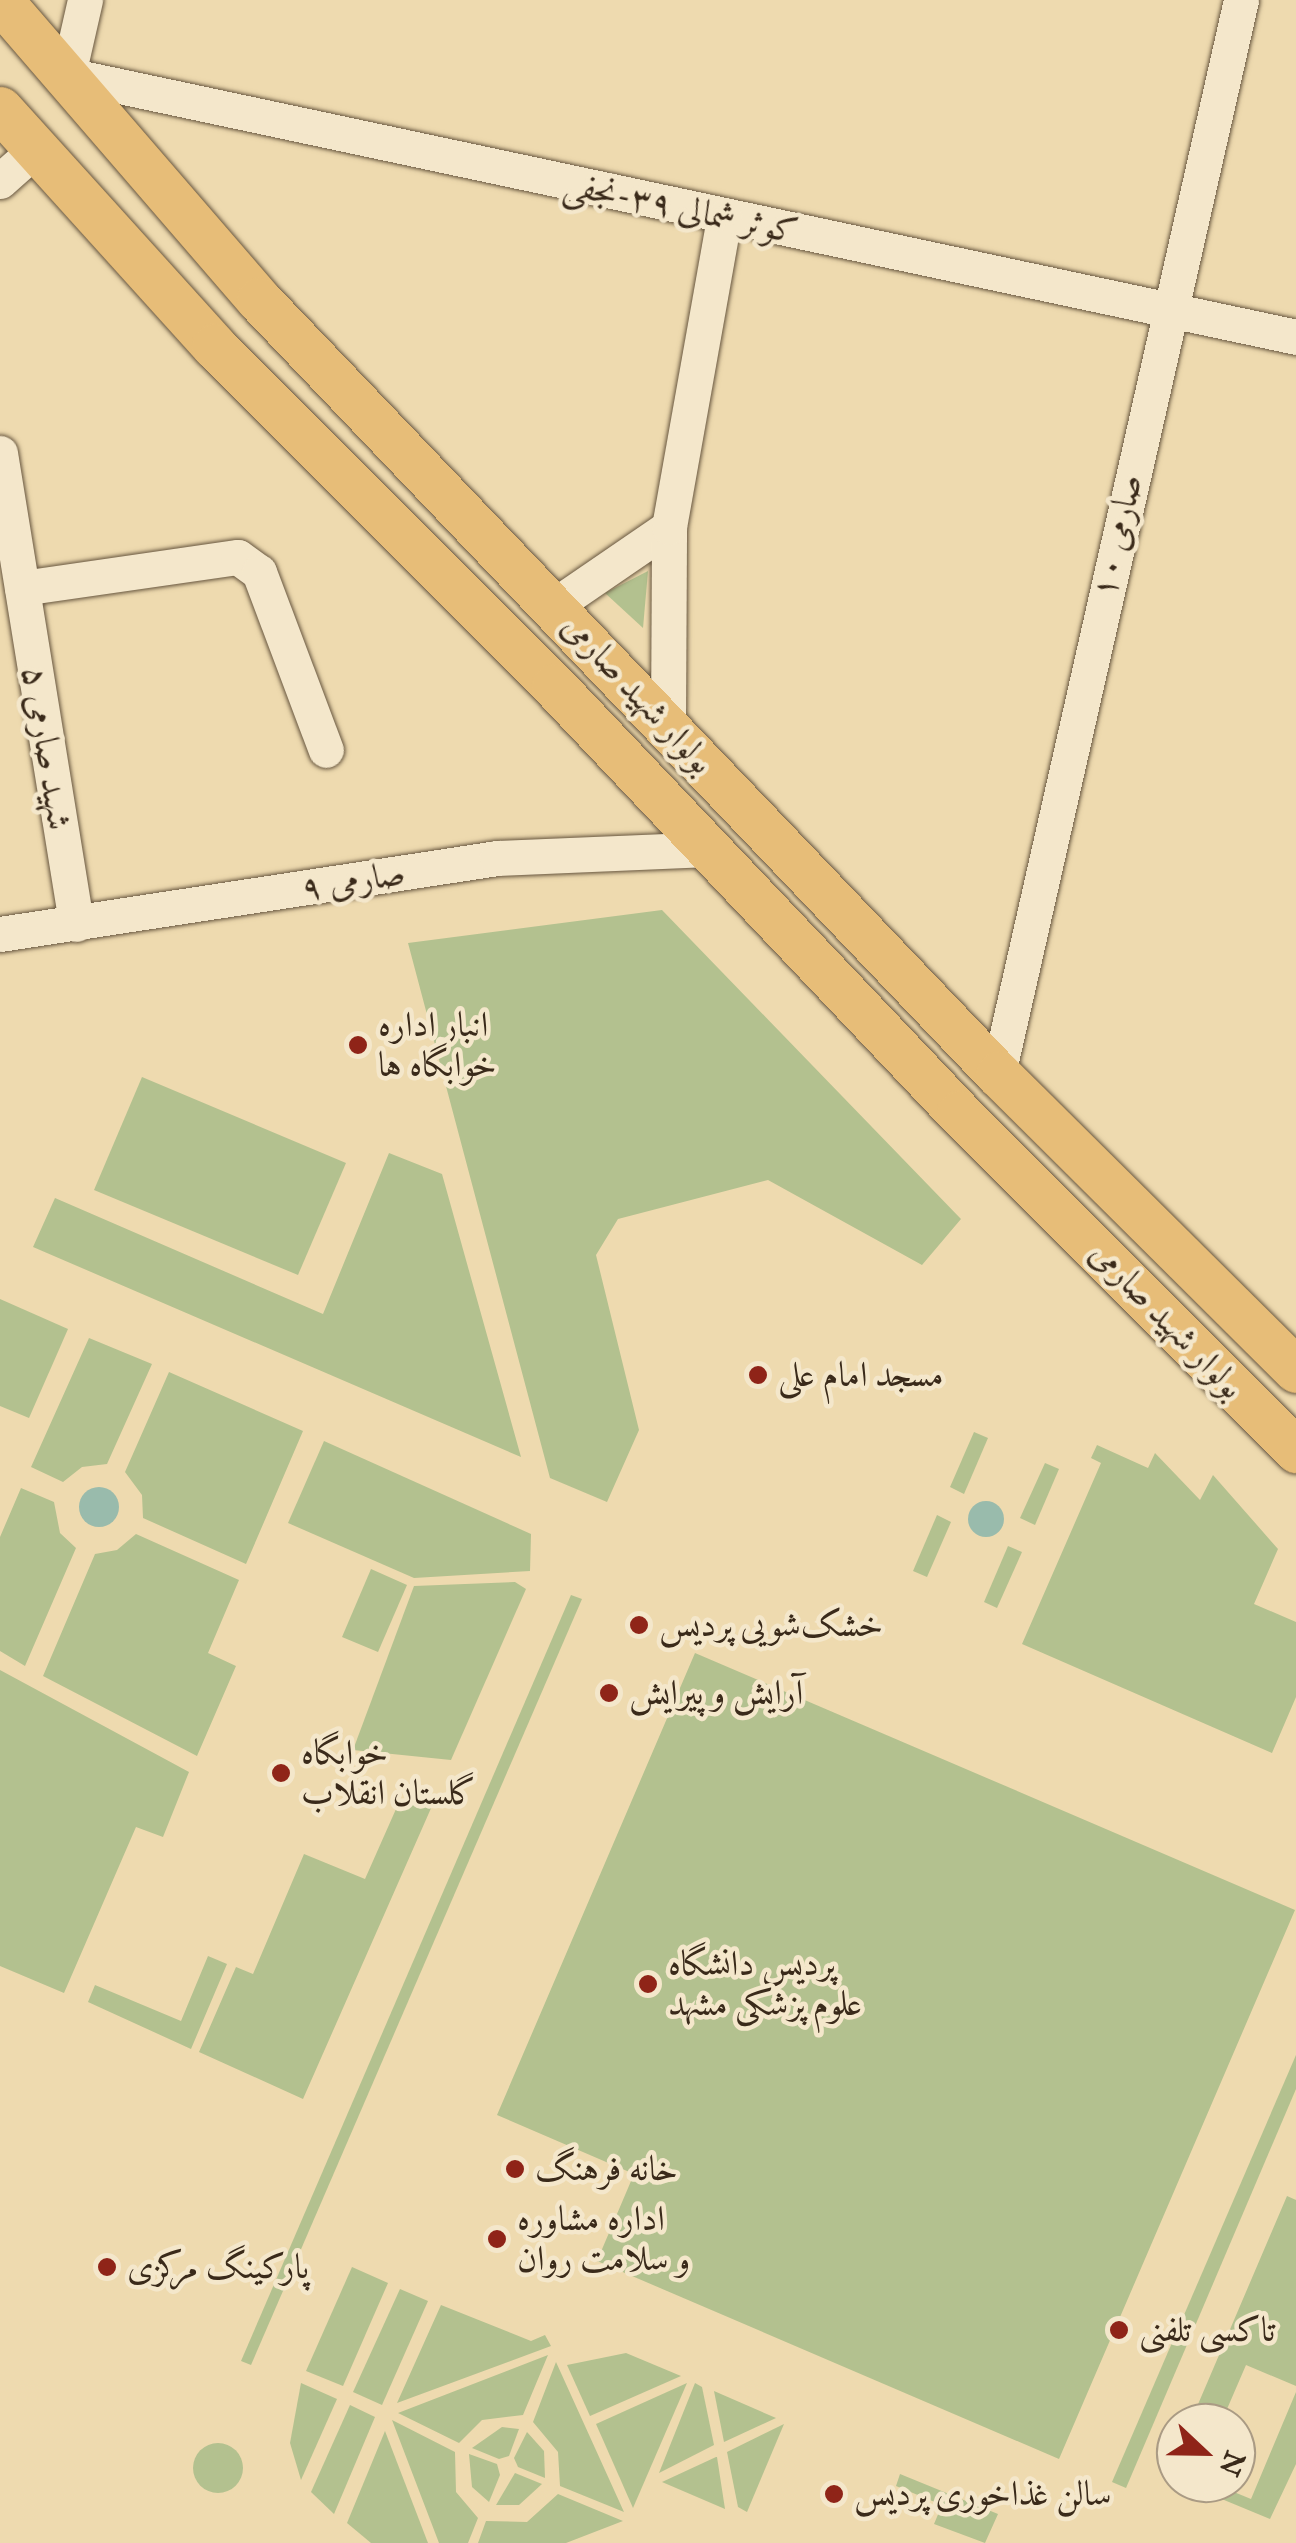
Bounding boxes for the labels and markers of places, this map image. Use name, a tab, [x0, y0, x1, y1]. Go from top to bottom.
place label: انبار اداره خوابگاه ها	[378, 1004, 497, 1086]
marker: انبار اداره خوابگاه ها	[347, 1034, 369, 1056]
place label: مسجد امام علی	[778, 1354, 944, 1396]
marker: مسجد امام علی	[747, 1364, 769, 1386]
place label: خشک‌شویی پردیس	[659, 1604, 883, 1646]
marker: خشک‌شویی پردیس	[628, 1614, 650, 1636]
place label: آرایش و پیرایش	[629, 1672, 803, 1714]
marker: آرایش و پیرایش	[598, 1682, 620, 1704]
place label: خوابگاه گلستان انقلاب	[301, 1732, 476, 1814]
marker: خوابگاه گلستان انقلاب	[270, 1762, 292, 1784]
place label: پردیس دانشگاه علوم پزشکی مشهد	[668, 1943, 862, 2025]
marker: پردیس دانشگاه علوم پزشکی مشهد	[637, 1973, 659, 1995]
place label: خانه فرهنگ	[535, 2148, 678, 2190]
marker: خانه فرهنگ	[504, 2158, 526, 2180]
place label: اداره مشاوره و سلامت روان	[517, 2198, 690, 2280]
marker: اداره مشاوره و سلامت روان	[486, 2228, 508, 2250]
place label: پارکینگ مرکزی	[127, 2246, 309, 2288]
marker: پارکینگ مرکزی	[96, 2256, 118, 2278]
place label: تاکسی تلفنی	[1139, 2309, 1275, 2351]
marker: تاکسی تلفنی	[1108, 2319, 1130, 2341]
place label: سالن غذاخوری پردیس	[854, 2473, 1112, 2515]
marker: سالن غذاخوری پردیس	[823, 2483, 845, 2505]

